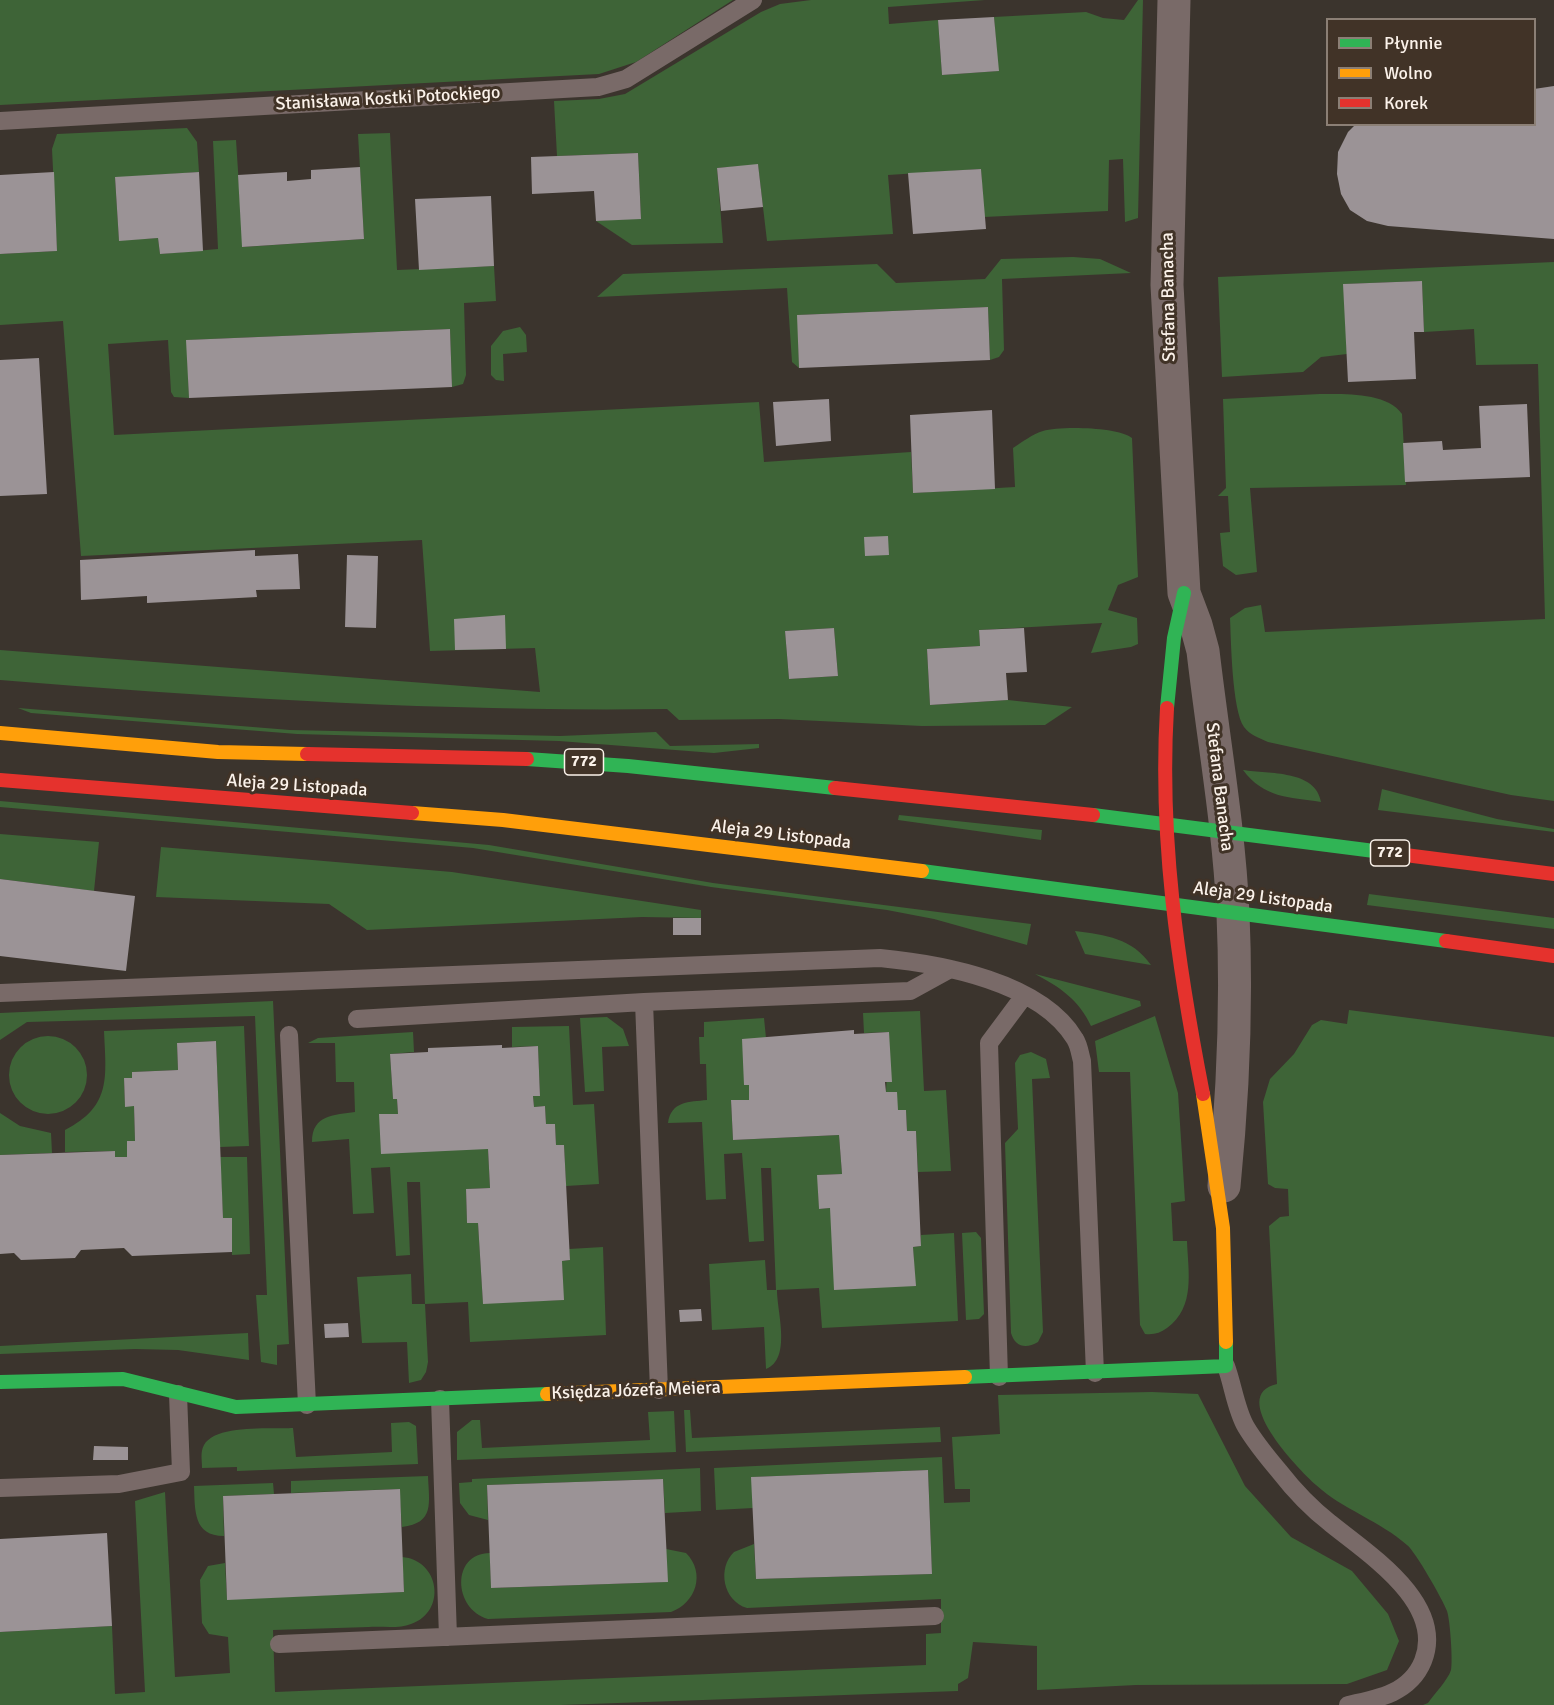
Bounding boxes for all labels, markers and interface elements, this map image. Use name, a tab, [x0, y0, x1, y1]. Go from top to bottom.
legend	[1326, 18, 1536, 126]
text: Płynnie	[1384, 32, 1442, 54]
text: Wolno	[1384, 62, 1432, 84]
street label: Stanisława Kostki Potockiego	[275, 82, 501, 116]
text: Korek	[1384, 92, 1428, 114]
street label: Stefana Banacha	[1157, 232, 1181, 362]
street label: Stefana Banacha	[1200, 721, 1238, 853]
road number: 772	[564, 749, 604, 775]
street label: Aleja 29 Listopada	[226, 770, 368, 802]
street label: Aleja 29 Listopada	[710, 816, 852, 854]
road number: 772	[1370, 840, 1410, 866]
street label: Aleja 29 Listopada	[1192, 877, 1334, 919]
street label: Księdza Józefa Meiera	[551, 1377, 721, 1405]

